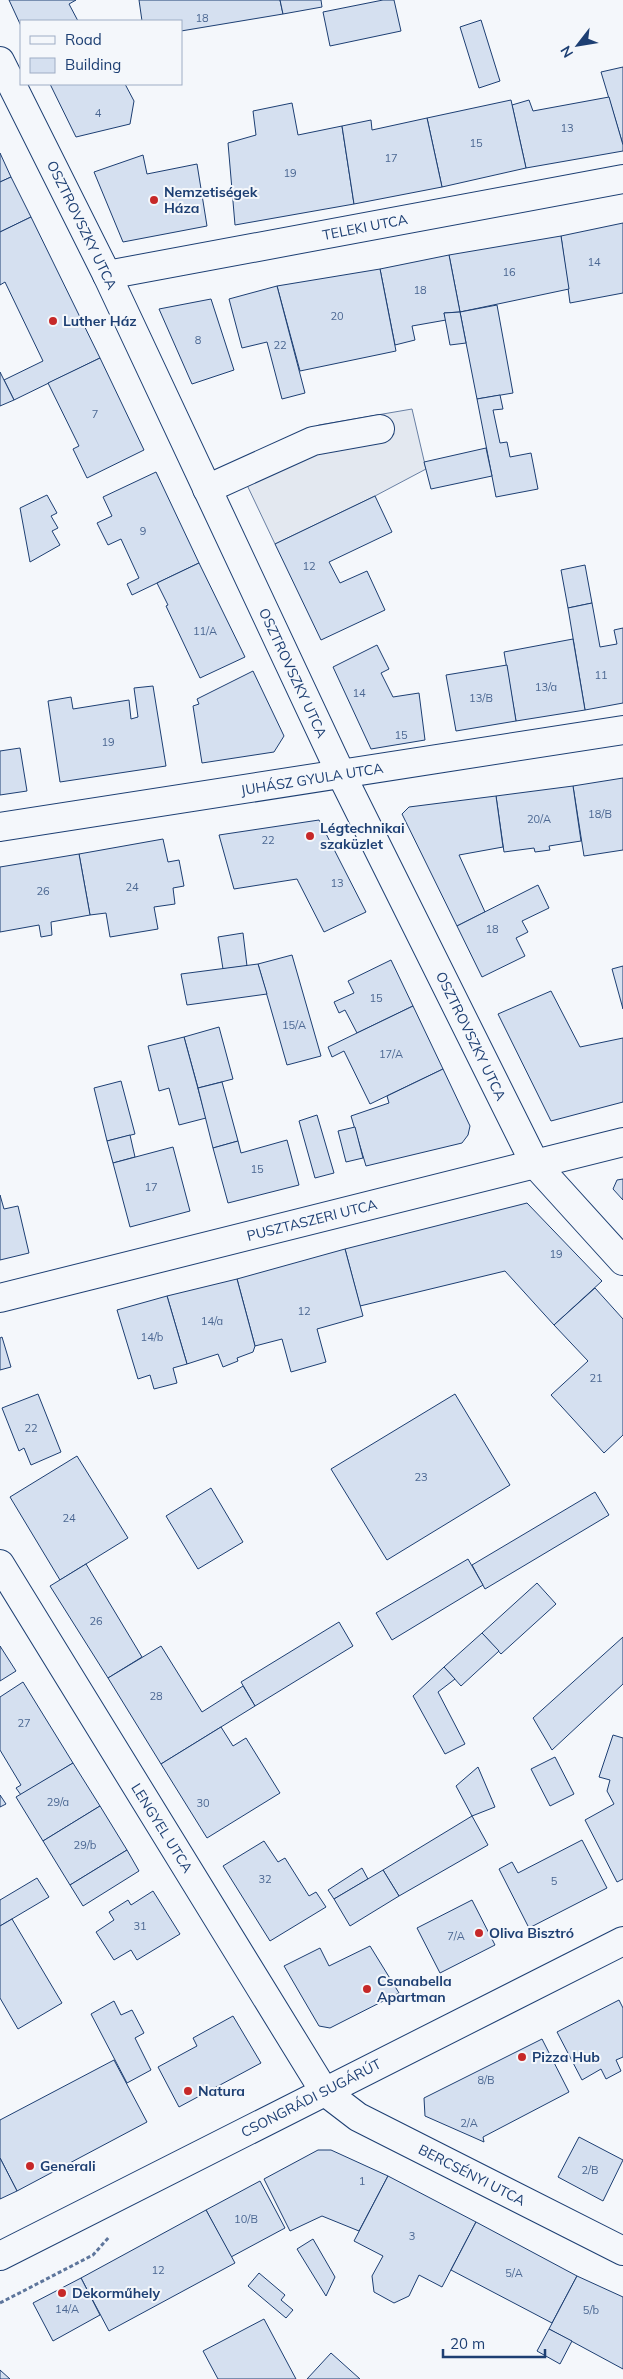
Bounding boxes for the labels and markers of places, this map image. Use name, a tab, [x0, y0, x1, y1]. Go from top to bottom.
place label: Nemzetiségek Háza	[164, 183, 258, 217]
marker: Nemzetiségek Háza	[148, 194, 160, 206]
place label: Luther Ház	[63, 312, 137, 330]
marker: Luther Ház	[47, 315, 59, 327]
place label: Légtechnikai szaküzlet	[320, 819, 405, 853]
marker: Légtechnikai szaküzlet	[304, 830, 316, 842]
place label: Oliva Bisztró	[489, 1924, 574, 1942]
marker: Oliva Bisztró	[473, 1927, 485, 1939]
place label: Csanabella Apartman	[377, 1972, 452, 2006]
marker: Csanabella Apartman	[361, 1983, 373, 1995]
place label: Pizza Hub	[532, 2048, 600, 2066]
marker: Pizza Hub	[516, 2051, 528, 2063]
place label: Natura	[198, 2082, 245, 2100]
marker: Natura	[182, 2085, 194, 2097]
place label: Generali	[40, 2157, 96, 2175]
marker: Generali	[24, 2160, 36, 2172]
place label: Dekorműhely	[72, 2284, 160, 2302]
marker: Dekorműhely	[56, 2287, 68, 2299]

